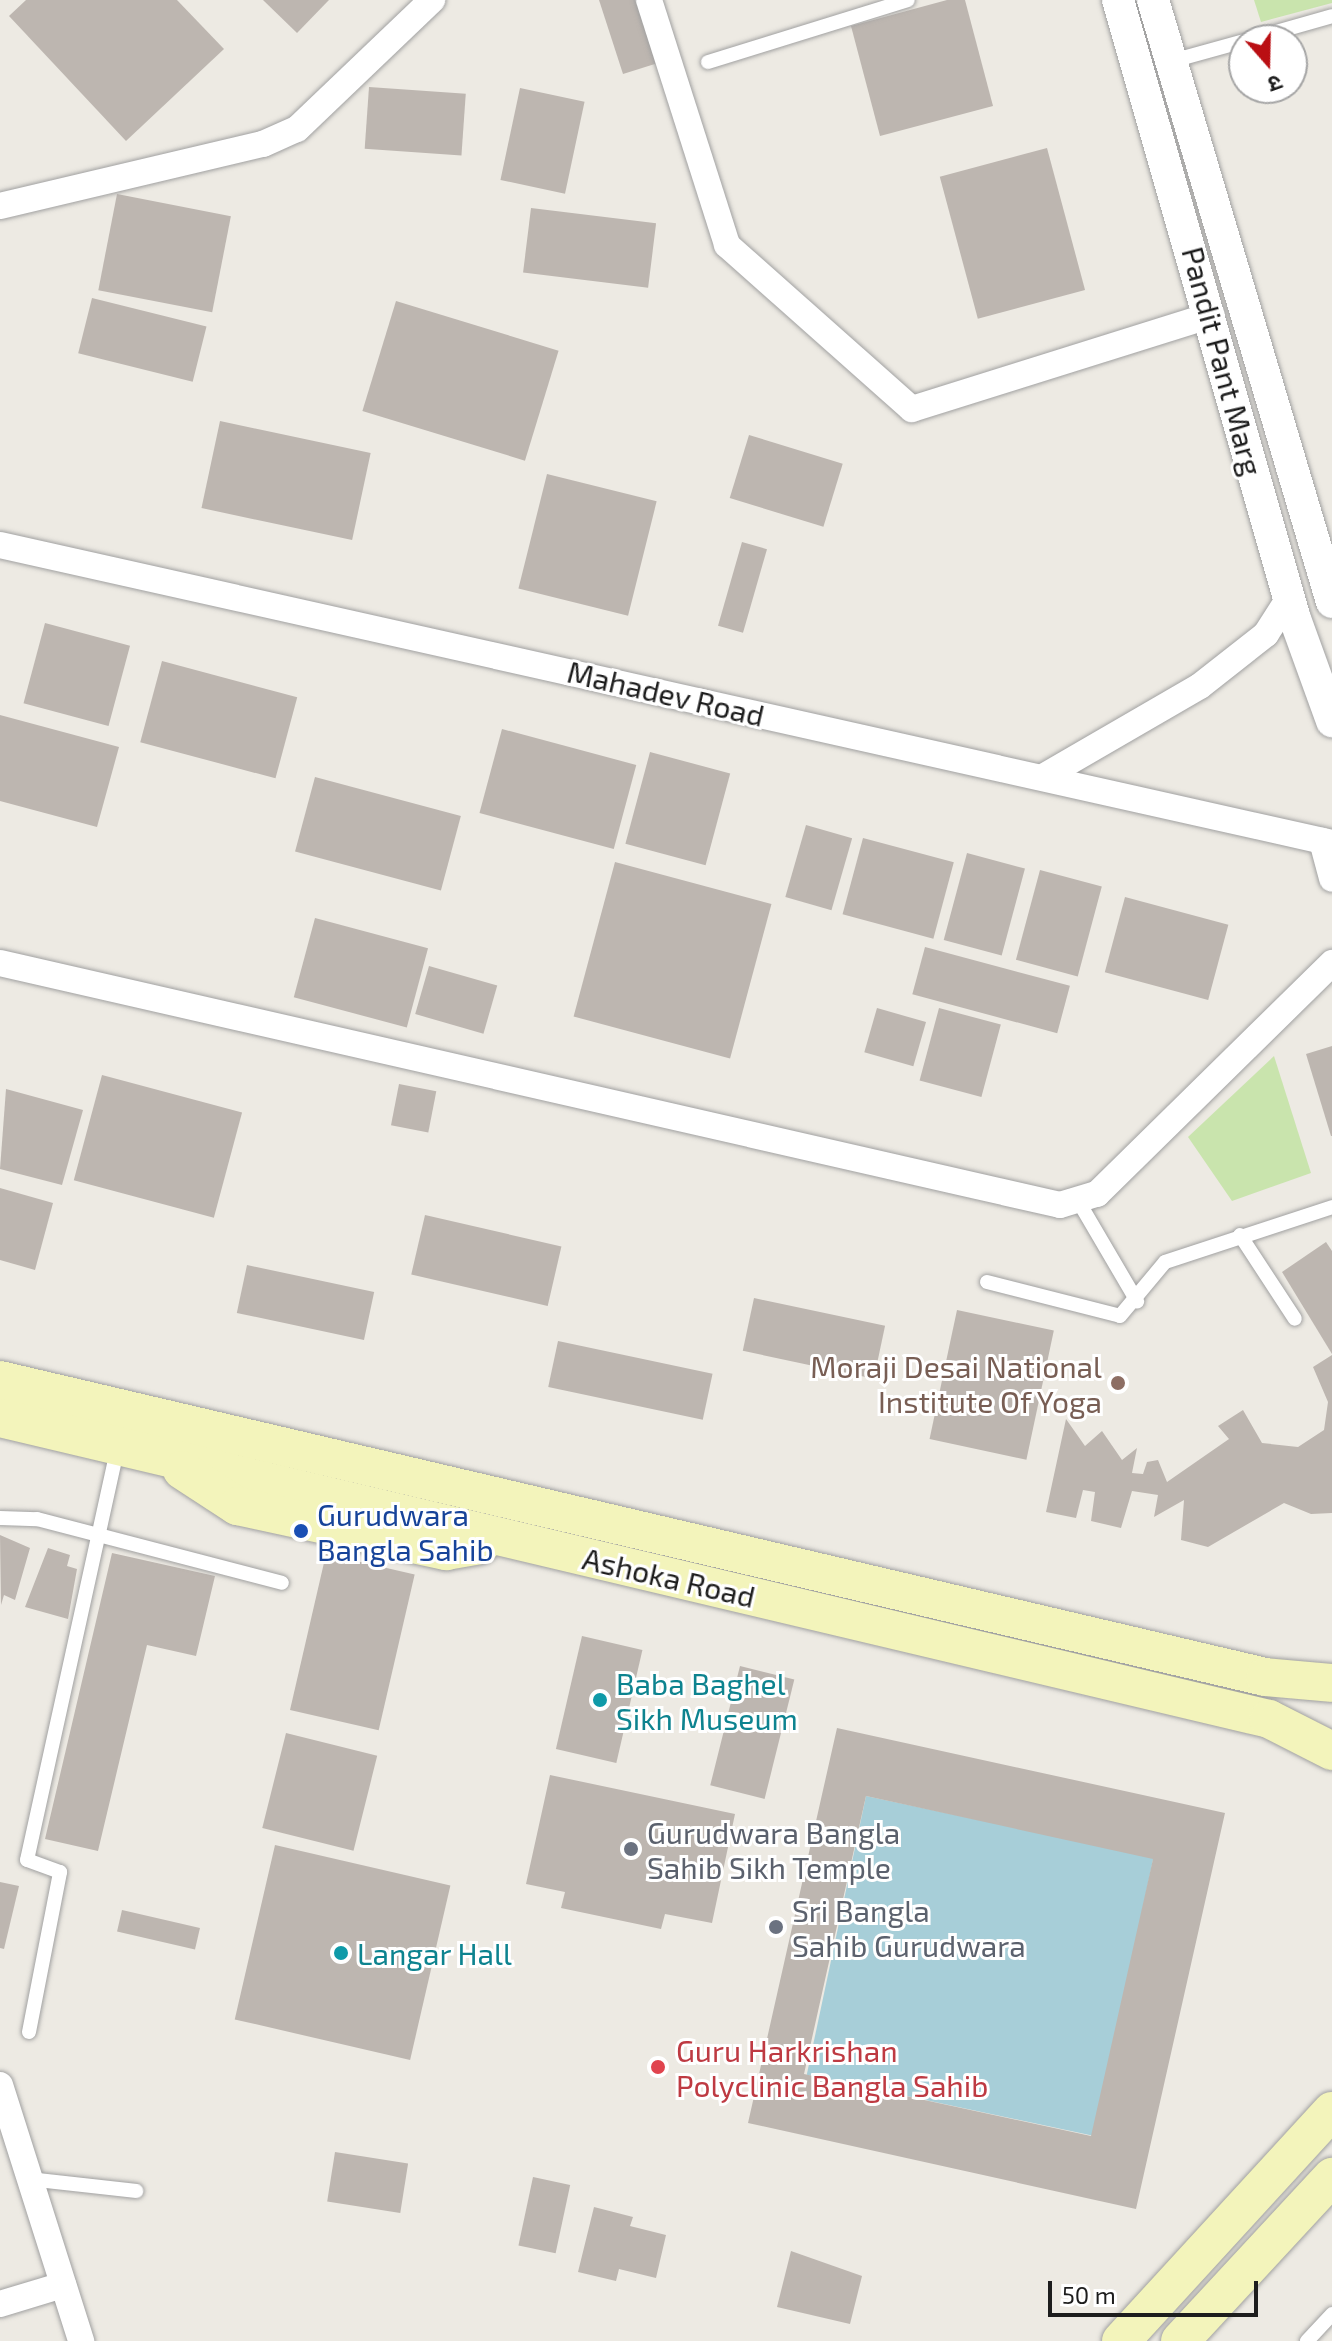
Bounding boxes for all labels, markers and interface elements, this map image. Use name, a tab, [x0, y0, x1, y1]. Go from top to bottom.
north arrow	[1228, 24, 1308, 104]
text: उ	[1265, 70, 1286, 99]
street label: Pandit Pant Marg	[1175, 243, 1271, 479]
street label: Mahadev Road	[564, 653, 768, 733]
place label: Moraji Desai National Institute Of Yoga	[810, 1348, 1102, 1418]
marker: Moraji Desai National Institute Of Yoga	[1109, 1374, 1127, 1392]
place label: Gurudwara Bangla Sahib	[317, 1496, 494, 1566]
marker: Gurudwara Bangla Sahib	[292, 1522, 310, 1540]
street label: Ashoka Road	[579, 1540, 759, 1614]
place label: Baba Baghel Sikh Museum	[616, 1665, 798, 1736]
marker: Baba Baghel Sikh Museum	[591, 1691, 609, 1709]
place label: Gurudwara Bangla Sahib Sikh Temple	[647, 1814, 900, 1884]
marker: Gurudwara Bangla Sahib Sikh Temple	[622, 1840, 640, 1858]
place label: Sri Bangla Sahib Gurudwara	[792, 1892, 1026, 1962]
marker: Sri Bangla Sahib Gurudwara	[767, 1918, 785, 1936]
place label: Langar Hall	[357, 1935, 512, 1971]
marker: Langar Hall	[332, 1944, 350, 1962]
place label: Guru Harkrishan Polyclinic Bangla Sahib	[676, 2032, 988, 2102]
marker: Guru Harkrishan Polyclinic Bangla Sahib	[647, 2056, 669, 2078]
scale bar	[1052, 2265, 1262, 2315]
text: 50 m	[1062, 2280, 1116, 2309]

